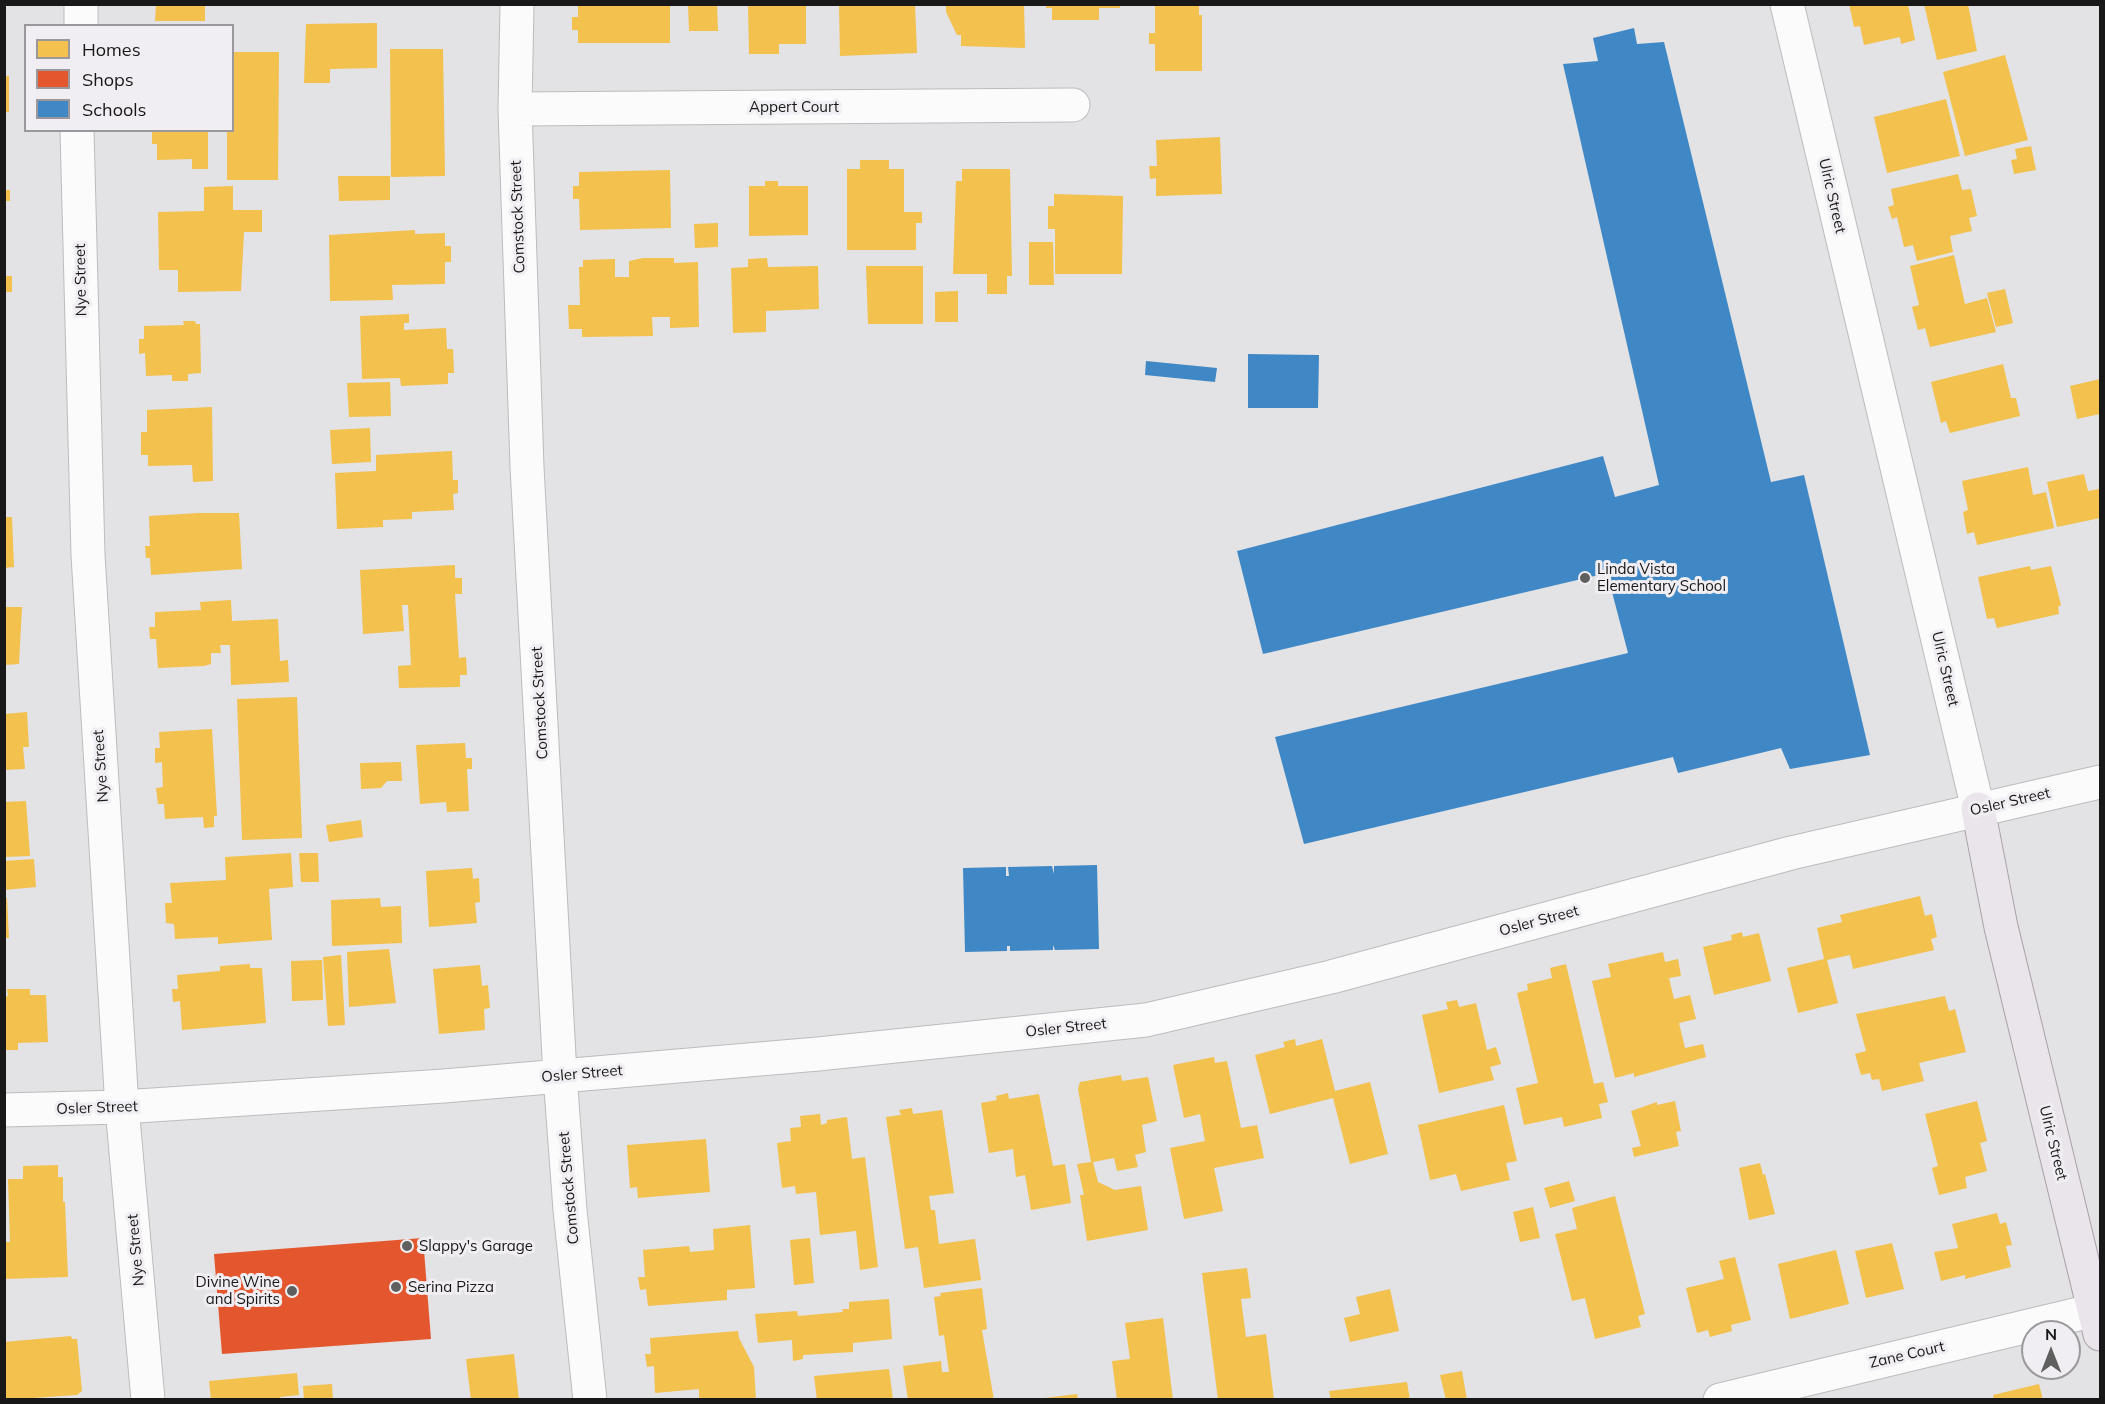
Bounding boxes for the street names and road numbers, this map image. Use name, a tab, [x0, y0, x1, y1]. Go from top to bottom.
street label: Appert Court	[749, 98, 839, 116]
street label: Ulric Street	[1815, 157, 1849, 235]
street label: Comstock Street	[507, 160, 529, 274]
street label: Nye Street	[71, 244, 91, 316]
street label: Ulric Street	[1928, 630, 1962, 708]
street label: Comstock Street	[528, 646, 552, 760]
street label: Nye Street	[89, 729, 113, 803]
street label: Osler Street	[1968, 784, 2052, 820]
street label: Osler Street	[1497, 902, 1581, 940]
street label: Osler Street	[1024, 1015, 1108, 1041]
street label: Osler Street	[541, 1061, 623, 1087]
street label: Osler Street	[56, 1098, 138, 1118]
street label: Ulric Street	[2035, 1104, 2071, 1182]
street label: Comstock Street	[555, 1131, 583, 1245]
street label: Nye Street	[124, 1213, 148, 1287]
street label: Zane Court	[1868, 1338, 1946, 1372]

